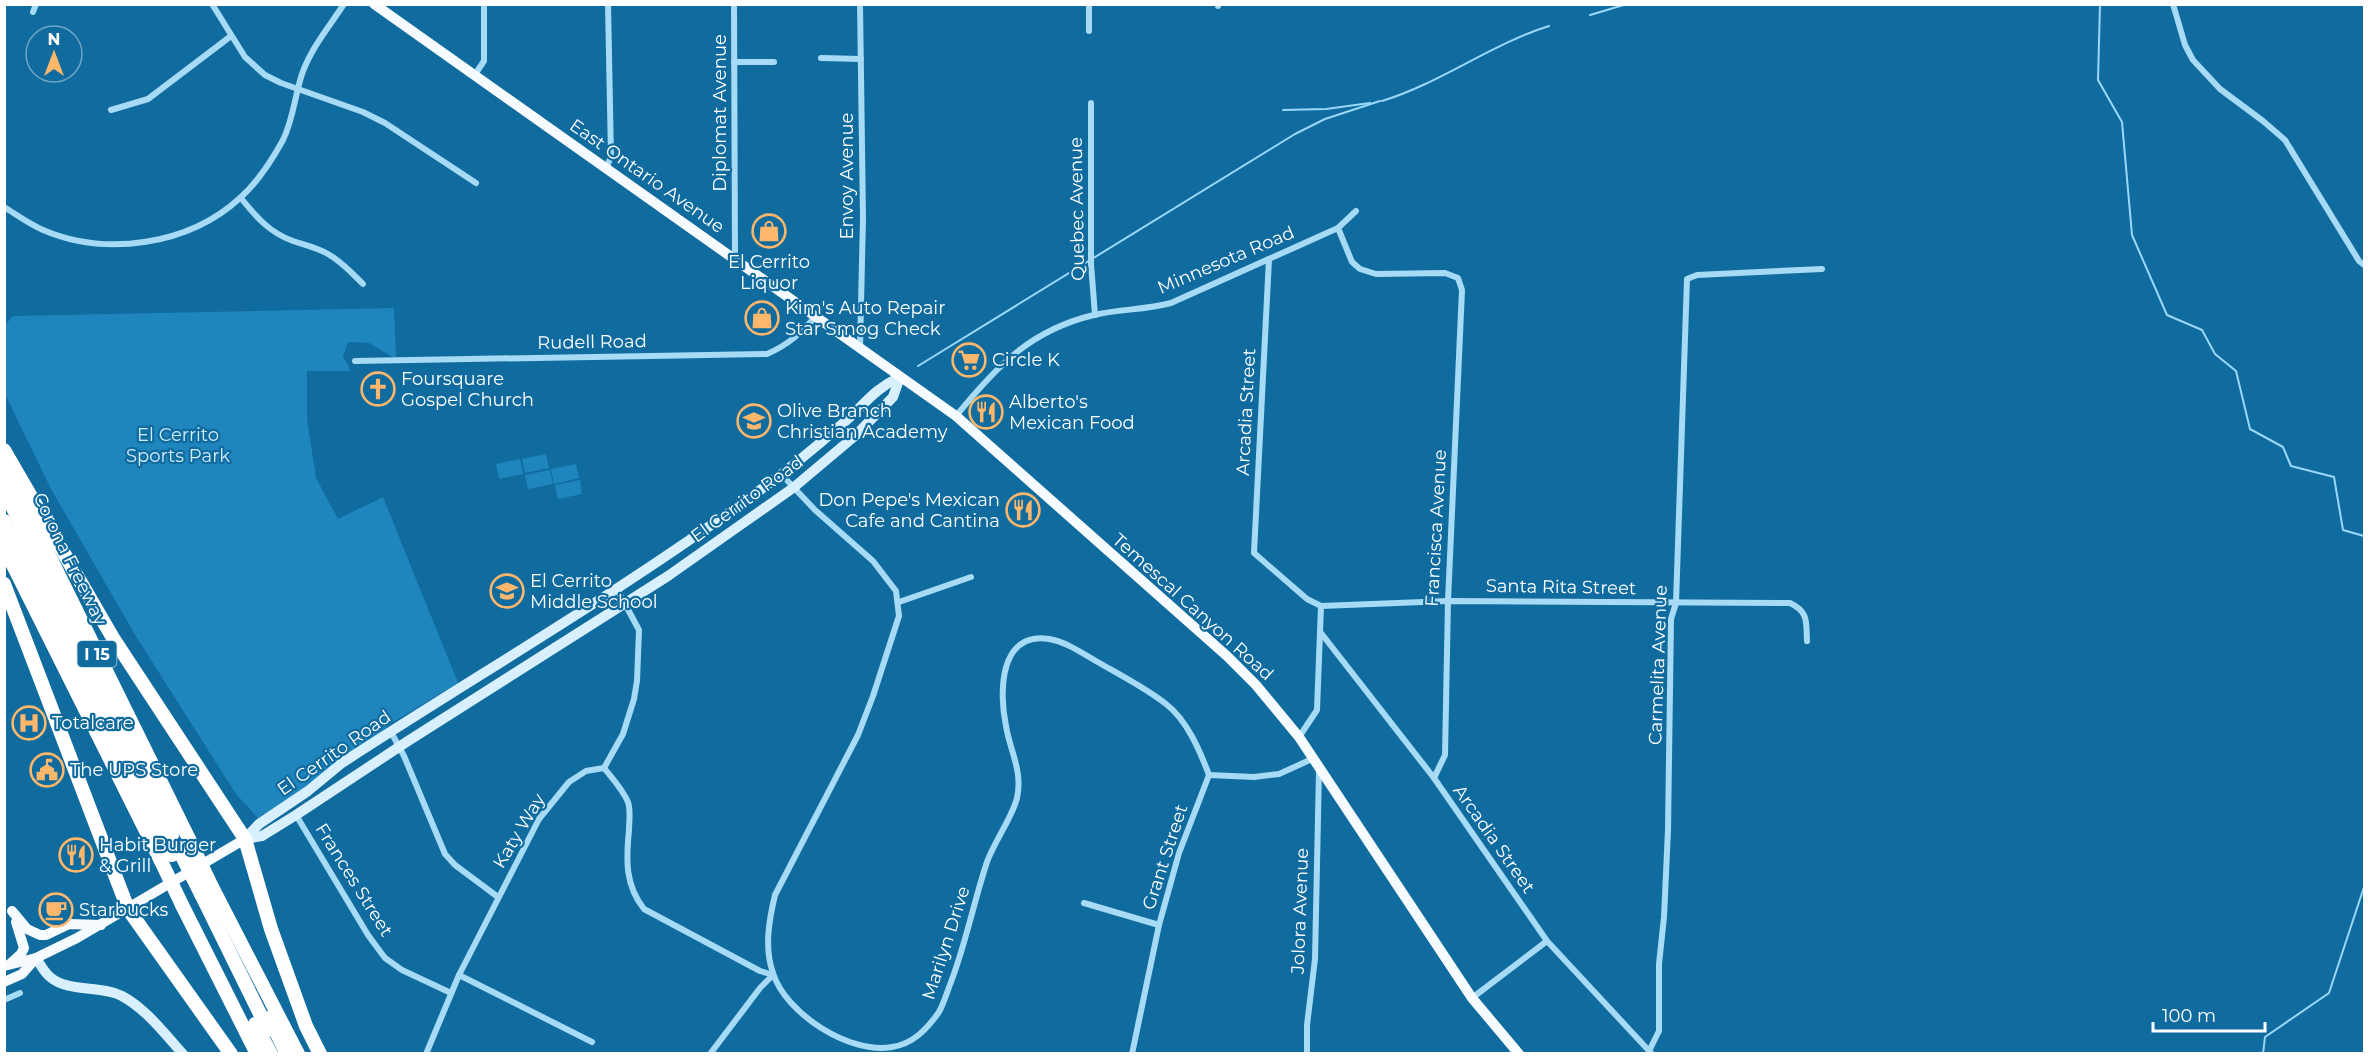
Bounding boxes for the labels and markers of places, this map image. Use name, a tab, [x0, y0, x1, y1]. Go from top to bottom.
shop icon: El Cerrito Liquor	[751, 213, 787, 249]
place label: El Cerrito Liquor	[728, 251, 810, 294]
place label: Kim's Auto Repair Star Smog Check	[785, 297, 945, 340]
shop icon: Kim's Auto Repair Star Smog Check	[744, 300, 780, 336]
supermarket icon: Circle K	[951, 342, 987, 378]
place label: Circle K	[992, 349, 1060, 371]
place label: Foursquare Gospel Church	[401, 368, 534, 411]
church icon: Foursquare Gospel Church	[360, 371, 396, 407]
place label: Alberto's Mexican Food	[1009, 391, 1135, 434]
restaurant icon: Alberto's Mexican Food	[968, 394, 1004, 430]
place label: Olive Branch Christian Academy	[777, 400, 948, 443]
school or university icon: Olive Branch Christian Academy	[736, 403, 772, 439]
place label: Don Pepe's Mexican Cafe and Cantina	[818, 489, 1000, 532]
restaurant icon: Don Pepe's Mexican Cafe and Cantina	[1005, 492, 1041, 528]
place label: El Cerrito Middle School	[530, 570, 658, 613]
school or university icon: El Cerrito Middle School	[489, 573, 525, 609]
hospital icon: Totalcare	[11, 705, 47, 741]
place label: Totalcare	[52, 712, 134, 734]
public building icon: The UPS Store	[29, 752, 65, 788]
place label: The UPS Store	[70, 759, 198, 781]
place label: Habit Burger & Grill	[99, 834, 216, 877]
restaurant icon: Habit Burger & Grill	[58, 837, 94, 873]
cafe icon: Starbucks	[38, 892, 74, 928]
place label: Starbucks	[79, 899, 168, 921]

